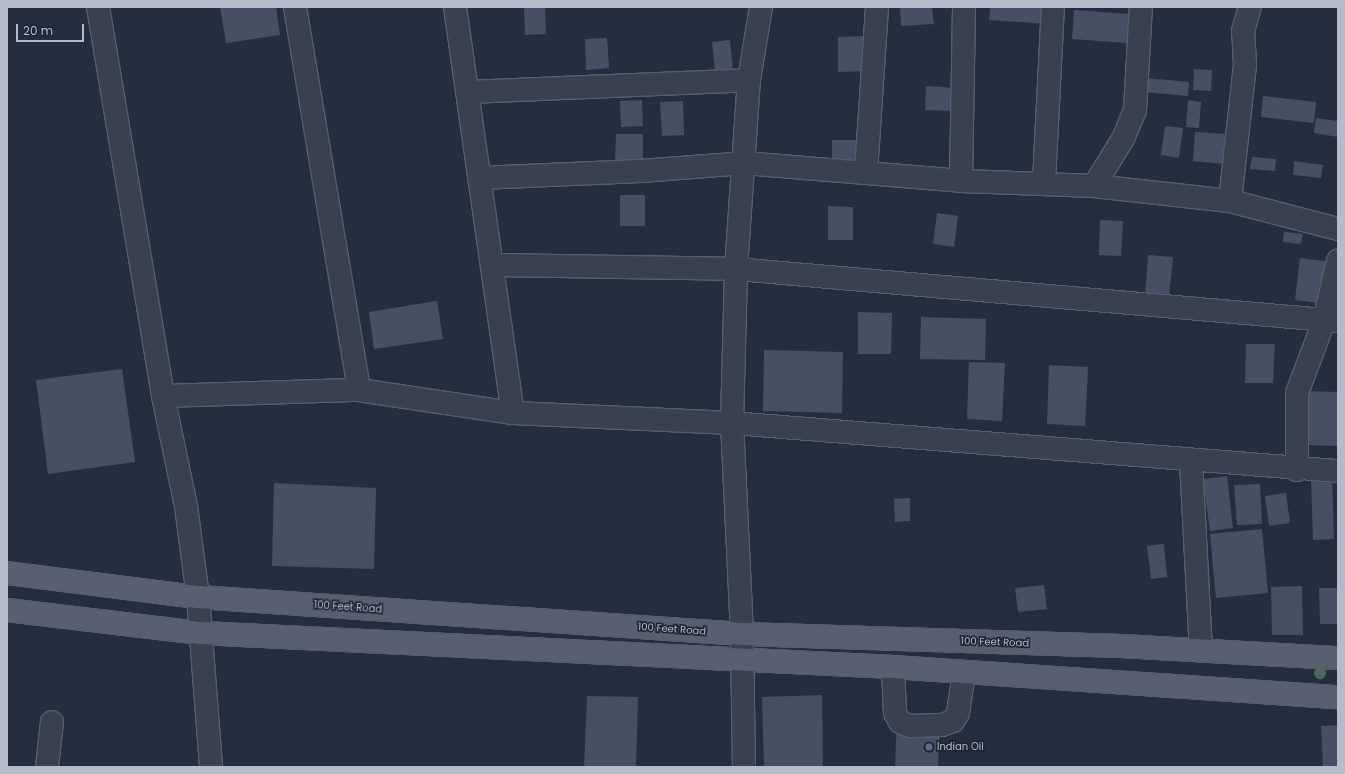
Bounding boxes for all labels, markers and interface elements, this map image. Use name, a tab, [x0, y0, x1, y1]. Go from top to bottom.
scale bar	[18, 16, 86, 42]
text: 20 m	[23, 22, 53, 39]
street label: 100 Feet Road	[314, 599, 382, 615]
street label: 100 Feet Road	[638, 621, 706, 637]
street label: 100 Feet Road	[961, 635, 1029, 649]
place label: Indian Oil	[937, 741, 984, 753]
marker: Indian Oil	[924, 742, 934, 752]

